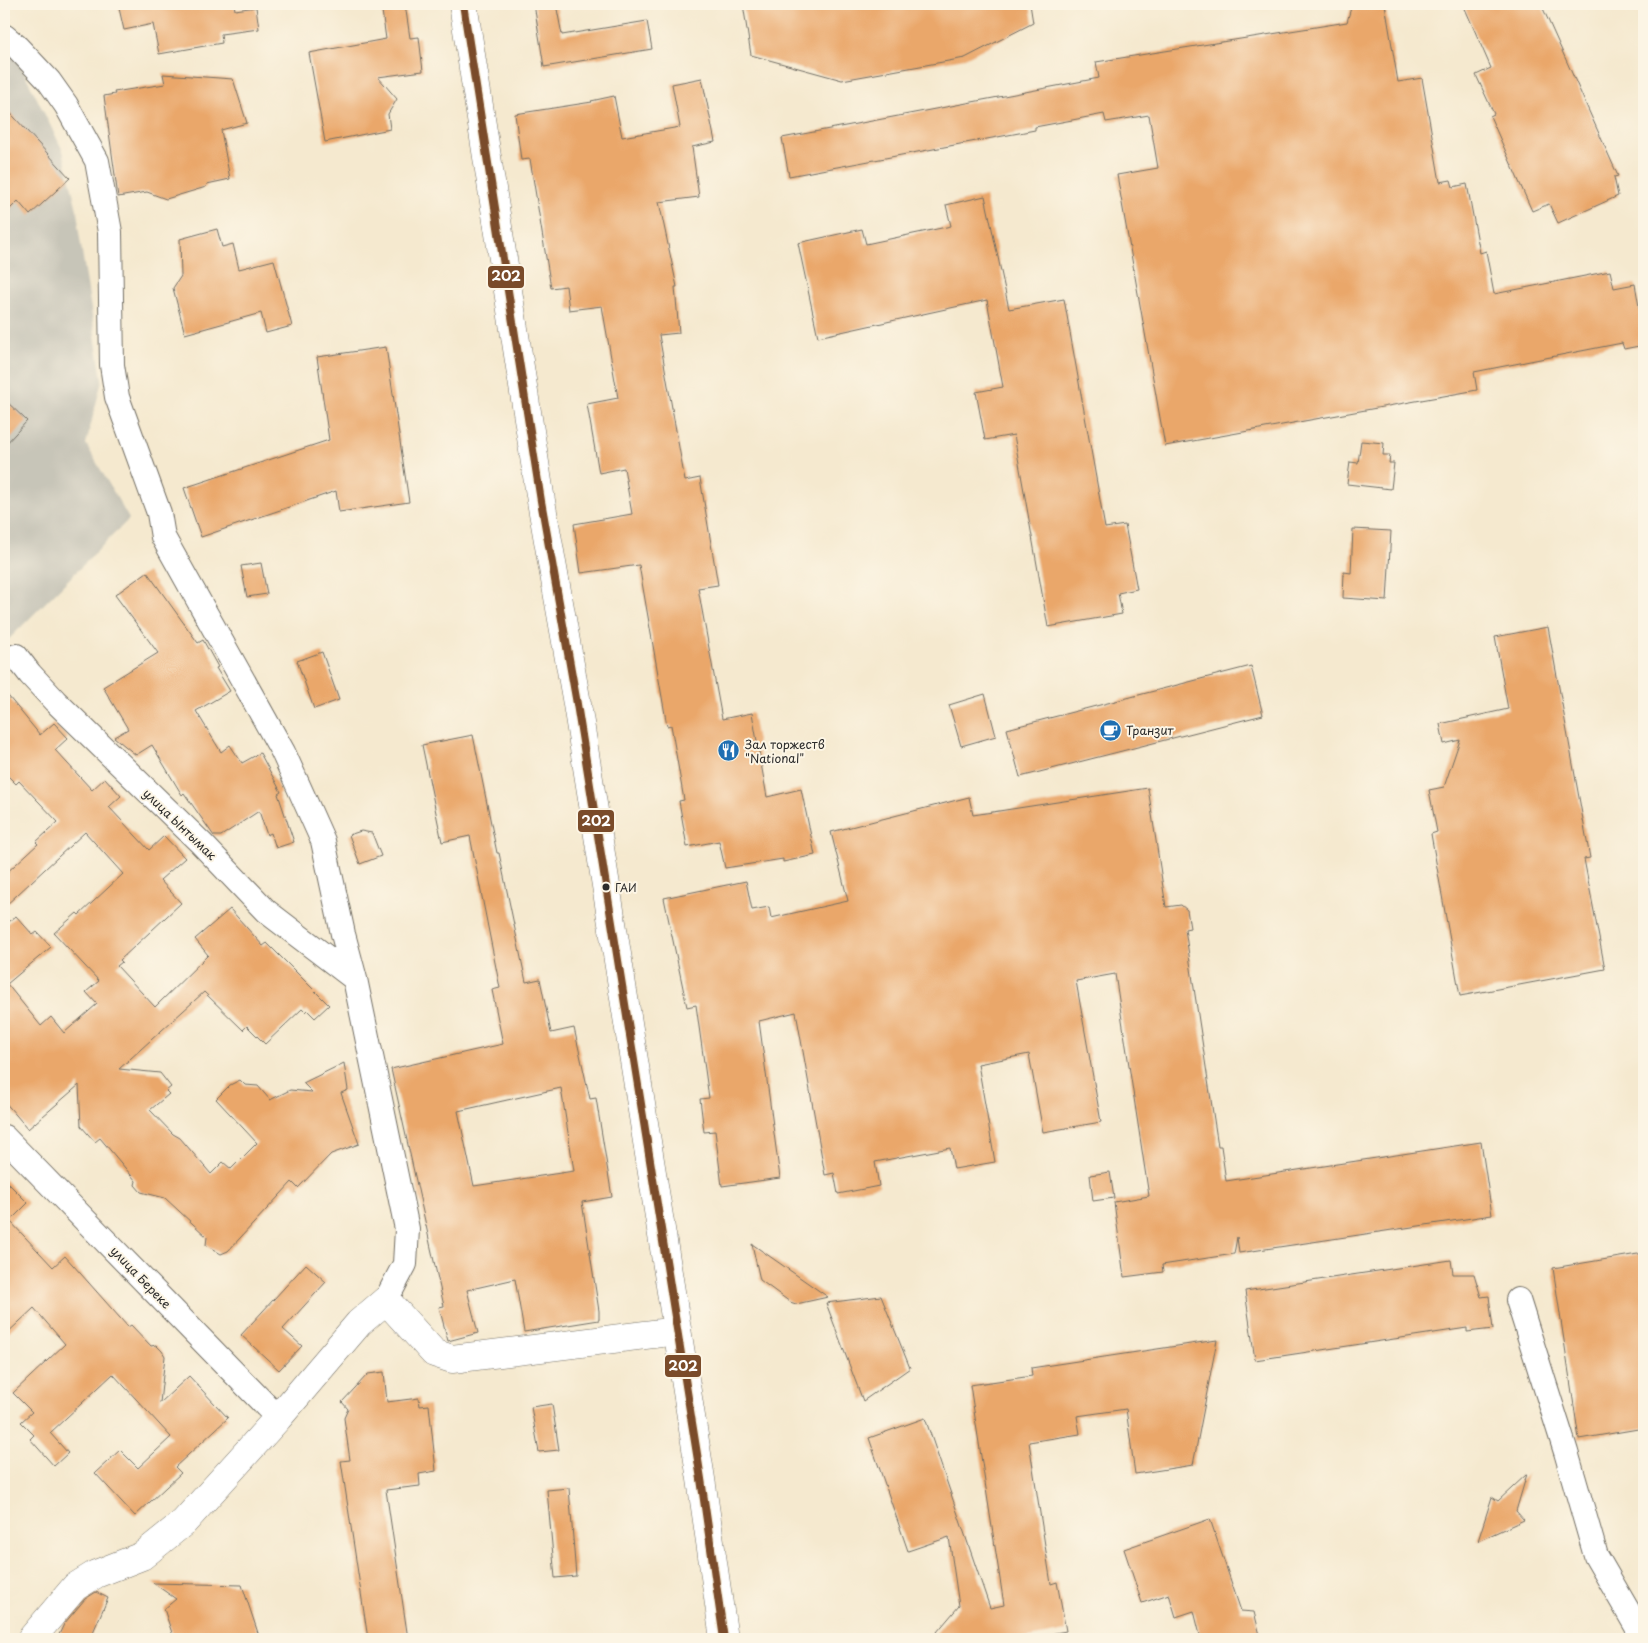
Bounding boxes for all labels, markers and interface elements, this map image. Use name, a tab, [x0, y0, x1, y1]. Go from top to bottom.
line badge: 202	[487, 265, 525, 289]
text: 202	[491, 265, 521, 286]
cafe icon: Транзит	[1098, 718, 1122, 742]
place label: Транзит	[1126, 721, 1175, 739]
place label: Зал торжеств "National"	[745, 735, 825, 767]
restaurant icon: Зал торжеств "National"	[717, 739, 741, 763]
street label: улица Ынтымак	[139, 784, 222, 865]
line badge: 202	[577, 809, 615, 833]
text: 202	[581, 810, 611, 831]
place label: ГАИ	[615, 879, 637, 896]
marker: ГАИ	[601, 882, 611, 892]
street label: улица Береке	[106, 1242, 176, 1313]
line badge: 202	[664, 1354, 702, 1378]
text: 202	[668, 1355, 698, 1376]

